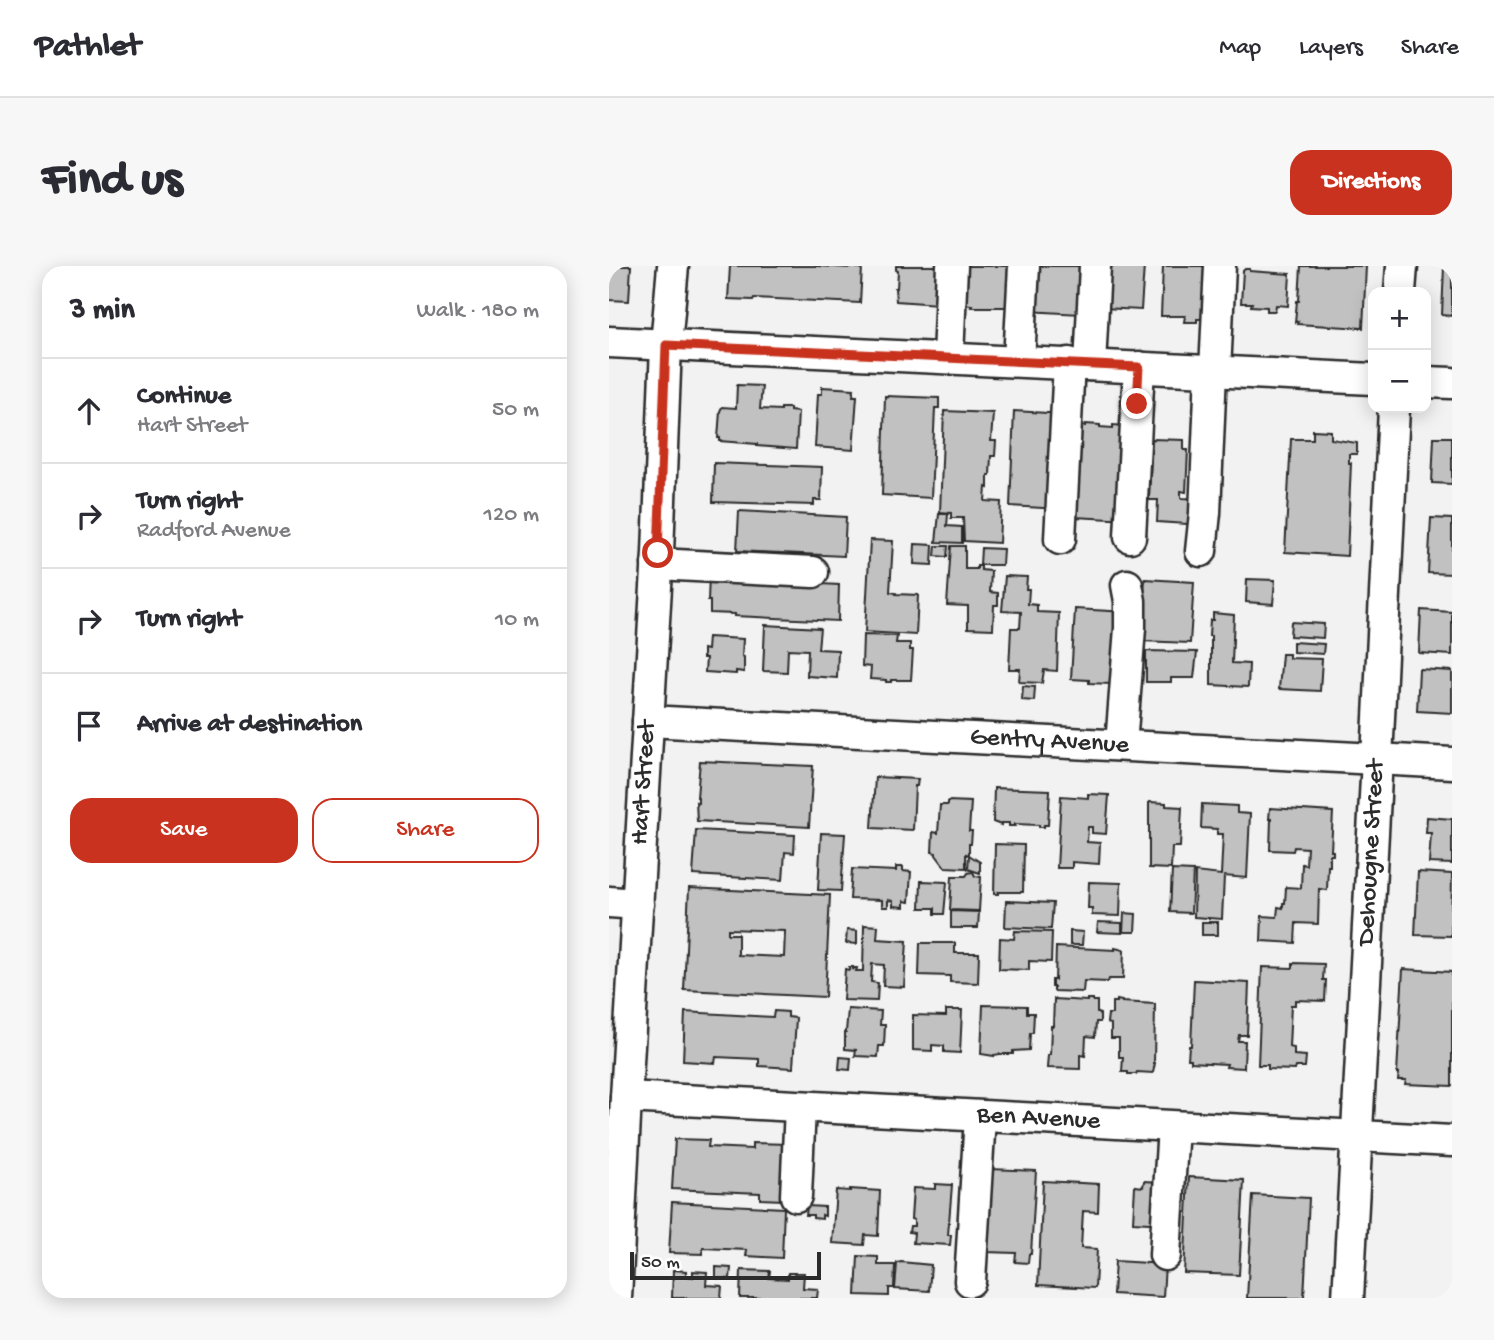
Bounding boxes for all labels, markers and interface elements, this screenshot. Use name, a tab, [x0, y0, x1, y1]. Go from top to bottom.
text: Pathlet	[35, 29, 141, 67]
text: Map	[1219, 34, 1261, 63]
text: Layers	[1299, 34, 1363, 63]
text: Share	[1401, 34, 1459, 63]
button: Directions	[1290, 150, 1452, 215]
text: Find us	[42, 153, 182, 211]
map controls	[1368, 287, 1431, 413]
button: +	[1368, 287, 1431, 350]
text: 3 min	[70, 294, 135, 329]
text: Walk · 180 m	[417, 298, 539, 325]
button: −	[1368, 350, 1431, 413]
text: Continue	[137, 382, 231, 413]
route end	[1121, 388, 1152, 419]
icon: ahead	[70, 392, 108, 430]
text: 50 m	[492, 397, 539, 424]
text: Hart Street	[137, 413, 247, 440]
text: Turn right	[137, 487, 241, 518]
icon: right	[70, 497, 108, 535]
text: 120 m	[484, 502, 539, 529]
text: Radford Avenue	[137, 518, 291, 545]
route start	[642, 537, 673, 568]
icon: right	[70, 602, 108, 640]
text: Turn right	[137, 605, 241, 636]
text: 10 m	[495, 607, 539, 634]
icon: arrive	[70, 707, 108, 745]
text: Arrive at destination	[137, 710, 362, 741]
street label: Hart Street	[625, 717, 664, 846]
street label: Gentry Avenue	[969, 722, 1130, 762]
street label: Dehougne Street	[1351, 756, 1393, 948]
button: Save	[70, 798, 298, 863]
button: Share	[312, 798, 539, 863]
street label: Ben Avenue	[975, 1100, 1101, 1138]
scale bar	[630, 1249, 821, 1281]
text: 50 m	[641, 1252, 680, 1275]

